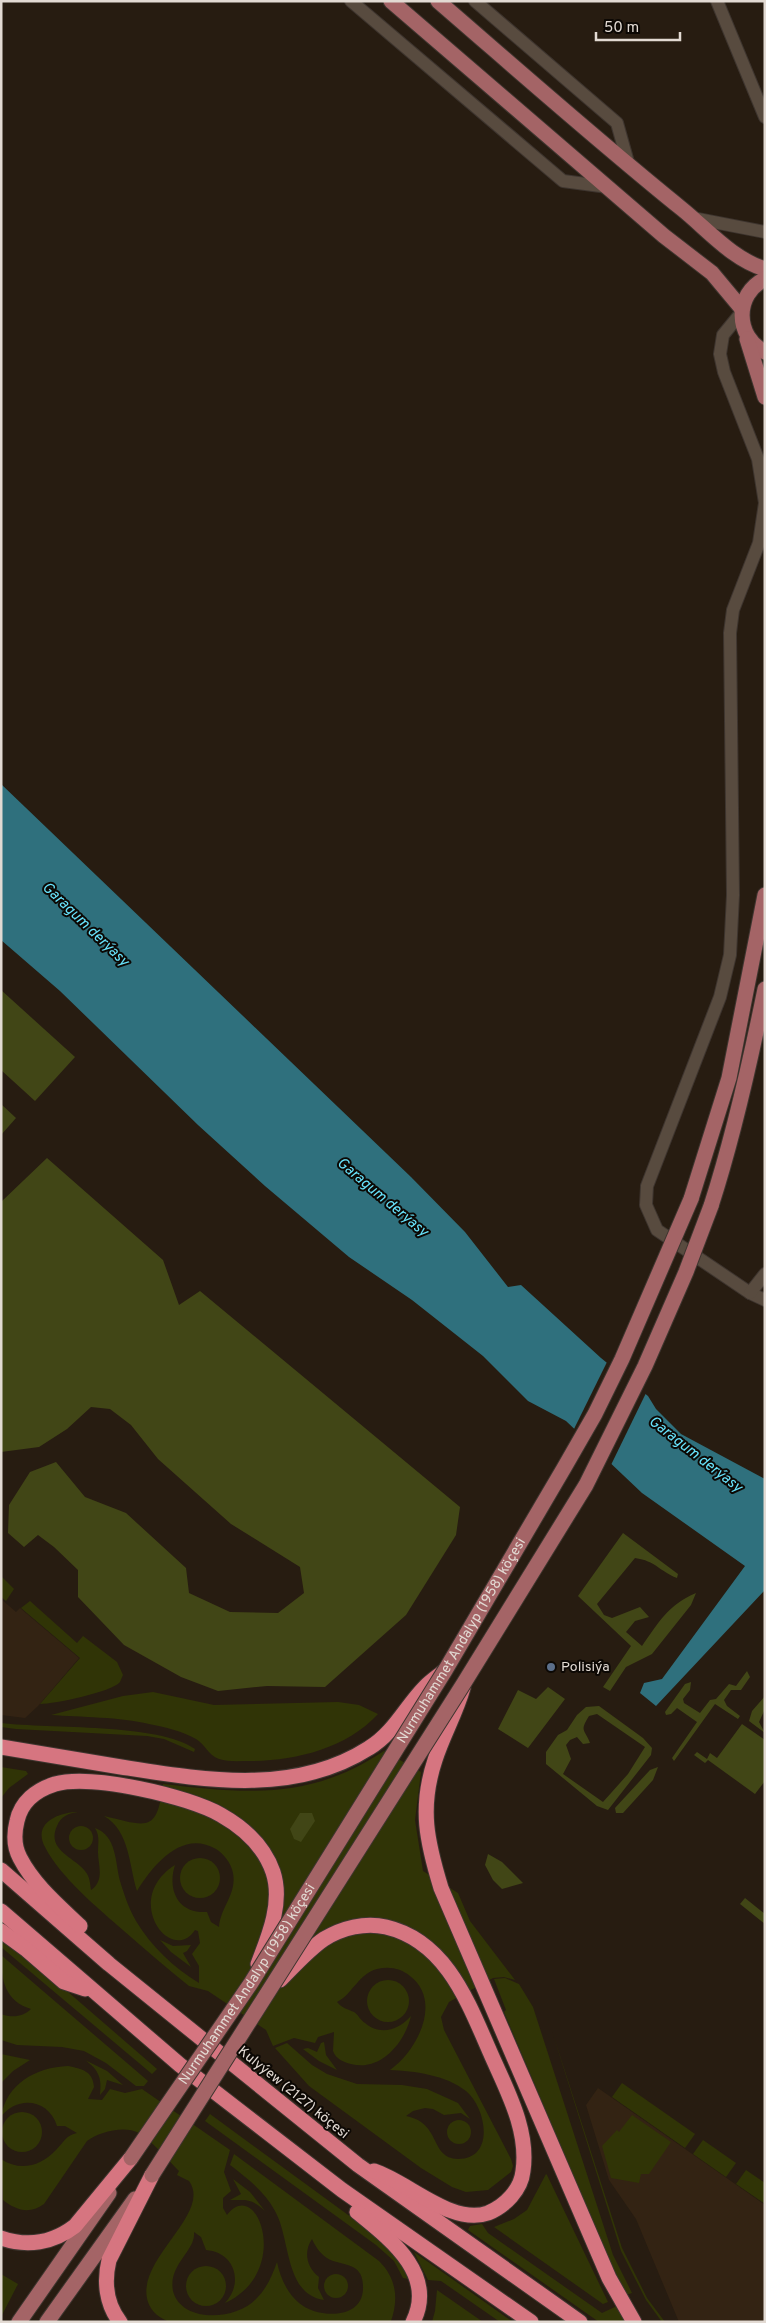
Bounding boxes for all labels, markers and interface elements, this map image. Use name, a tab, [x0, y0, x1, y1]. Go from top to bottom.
scale bar	[596, 10, 680, 42]
text: 50 m	[604, 19, 639, 38]
water label: Garagum derýasy	[37, 879, 133, 972]
water label: Garagum derýasy	[332, 1154, 433, 1243]
water label: Garagum derýasy	[644, 1412, 747, 1498]
street label: Nurmuhammet Andalyp (1958) köçesi	[393, 1535, 530, 1747]
place label: Polisiýa	[561, 1659, 610, 1676]
marker: Polisiýa	[545, 1661, 557, 1673]
street label: Nurmuhammet Andalyp (1958) köçesi	[175, 1881, 319, 2088]
street label: Kulyýew (2127) köçesi	[234, 2043, 352, 2143]

